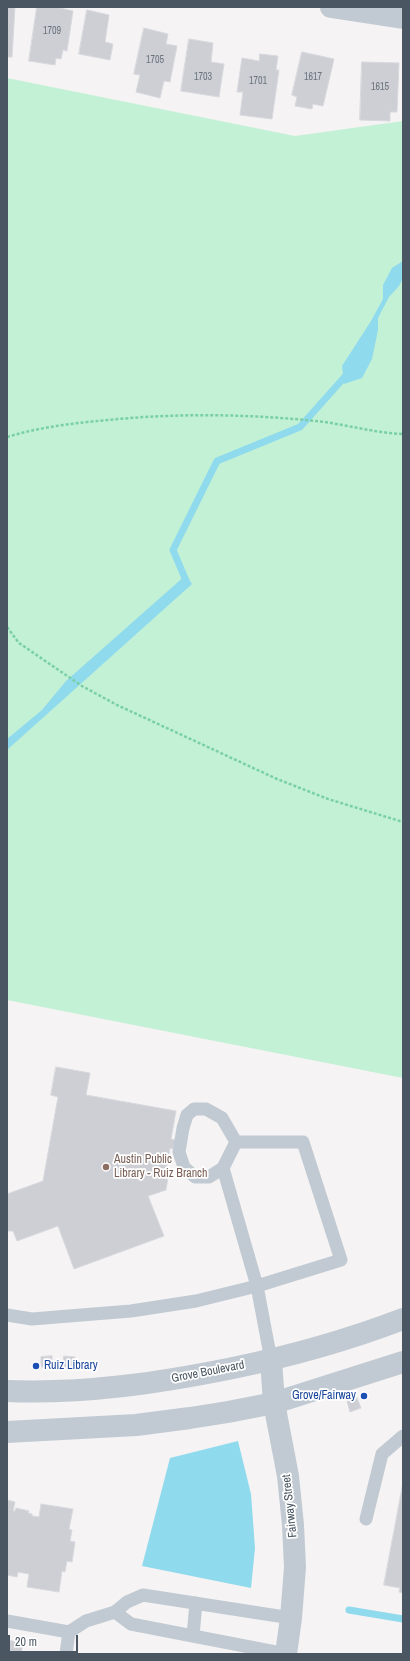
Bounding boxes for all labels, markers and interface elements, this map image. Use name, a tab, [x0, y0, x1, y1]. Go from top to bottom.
house number: 1709	[43, 25, 61, 37]
house number: 1705	[146, 54, 164, 66]
house number: 1703	[194, 71, 212, 83]
house number: 1617	[304, 71, 322, 83]
house number: 1701	[249, 75, 267, 87]
house number: 1615	[371, 81, 389, 93]
place label: Austin Public Library - Ruiz Branch	[114, 1153, 208, 1181]
marker: Austin Public Library - Ruiz Branch	[101, 1162, 111, 1172]
street label: Grove Boulevard	[170, 1358, 246, 1386]
place label: Ruiz Library	[44, 1359, 98, 1373]
marker: Ruiz Library	[31, 1361, 41, 1371]
place label: Grove/Fairway	[292, 1389, 356, 1403]
marker: Grove/Fairway	[359, 1391, 369, 1401]
street label: Fairway Street	[280, 1474, 300, 1538]
scale bar	[10, 1627, 80, 1653]
text: 20 m	[15, 1634, 37, 1650]

